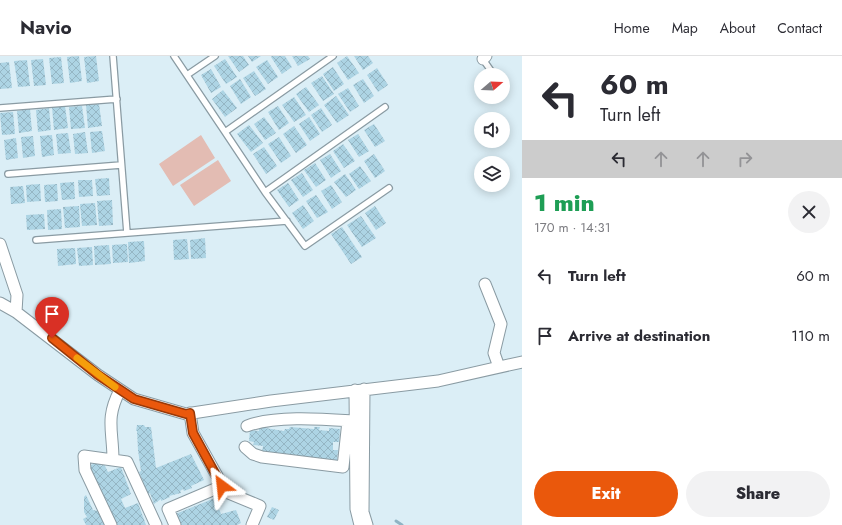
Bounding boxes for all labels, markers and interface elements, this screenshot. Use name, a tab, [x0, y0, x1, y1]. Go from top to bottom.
text: Navio	[20, 14, 72, 41]
text: Home	[614, 18, 650, 38]
text: Map	[672, 18, 698, 38]
text: About	[720, 18, 755, 38]
text: Contact	[777, 18, 822, 38]
text: 60 m	[600, 64, 669, 105]
north arrow	[474, 68, 510, 104]
map controls	[474, 68, 510, 192]
icon: left	[534, 72, 586, 124]
text: Turn left	[600, 102, 660, 128]
button: sound	[474, 112, 510, 148]
icon: left	[608, 148, 630, 170]
icon: ahead	[650, 148, 672, 170]
icon: ahead	[692, 148, 714, 170]
icon: right	[734, 148, 756, 170]
button: layers	[474, 156, 510, 192]
text: 1 min	[534, 185, 595, 220]
button: close	[788, 191, 830, 233]
text: 170 m · 14:31	[534, 218, 611, 237]
icon: left	[534, 265, 556, 287]
text: Turn left	[568, 265, 626, 287]
text: 60 m	[796, 265, 830, 287]
pin	[35, 297, 69, 338]
icon: arrive	[41, 303, 63, 325]
icon: arrive	[534, 325, 556, 347]
text: Arrive at destination	[568, 325, 710, 347]
text: 110 m	[791, 325, 830, 347]
position arrow	[201, 465, 243, 507]
button: Exit	[534, 471, 678, 517]
button: Share	[686, 471, 830, 517]

